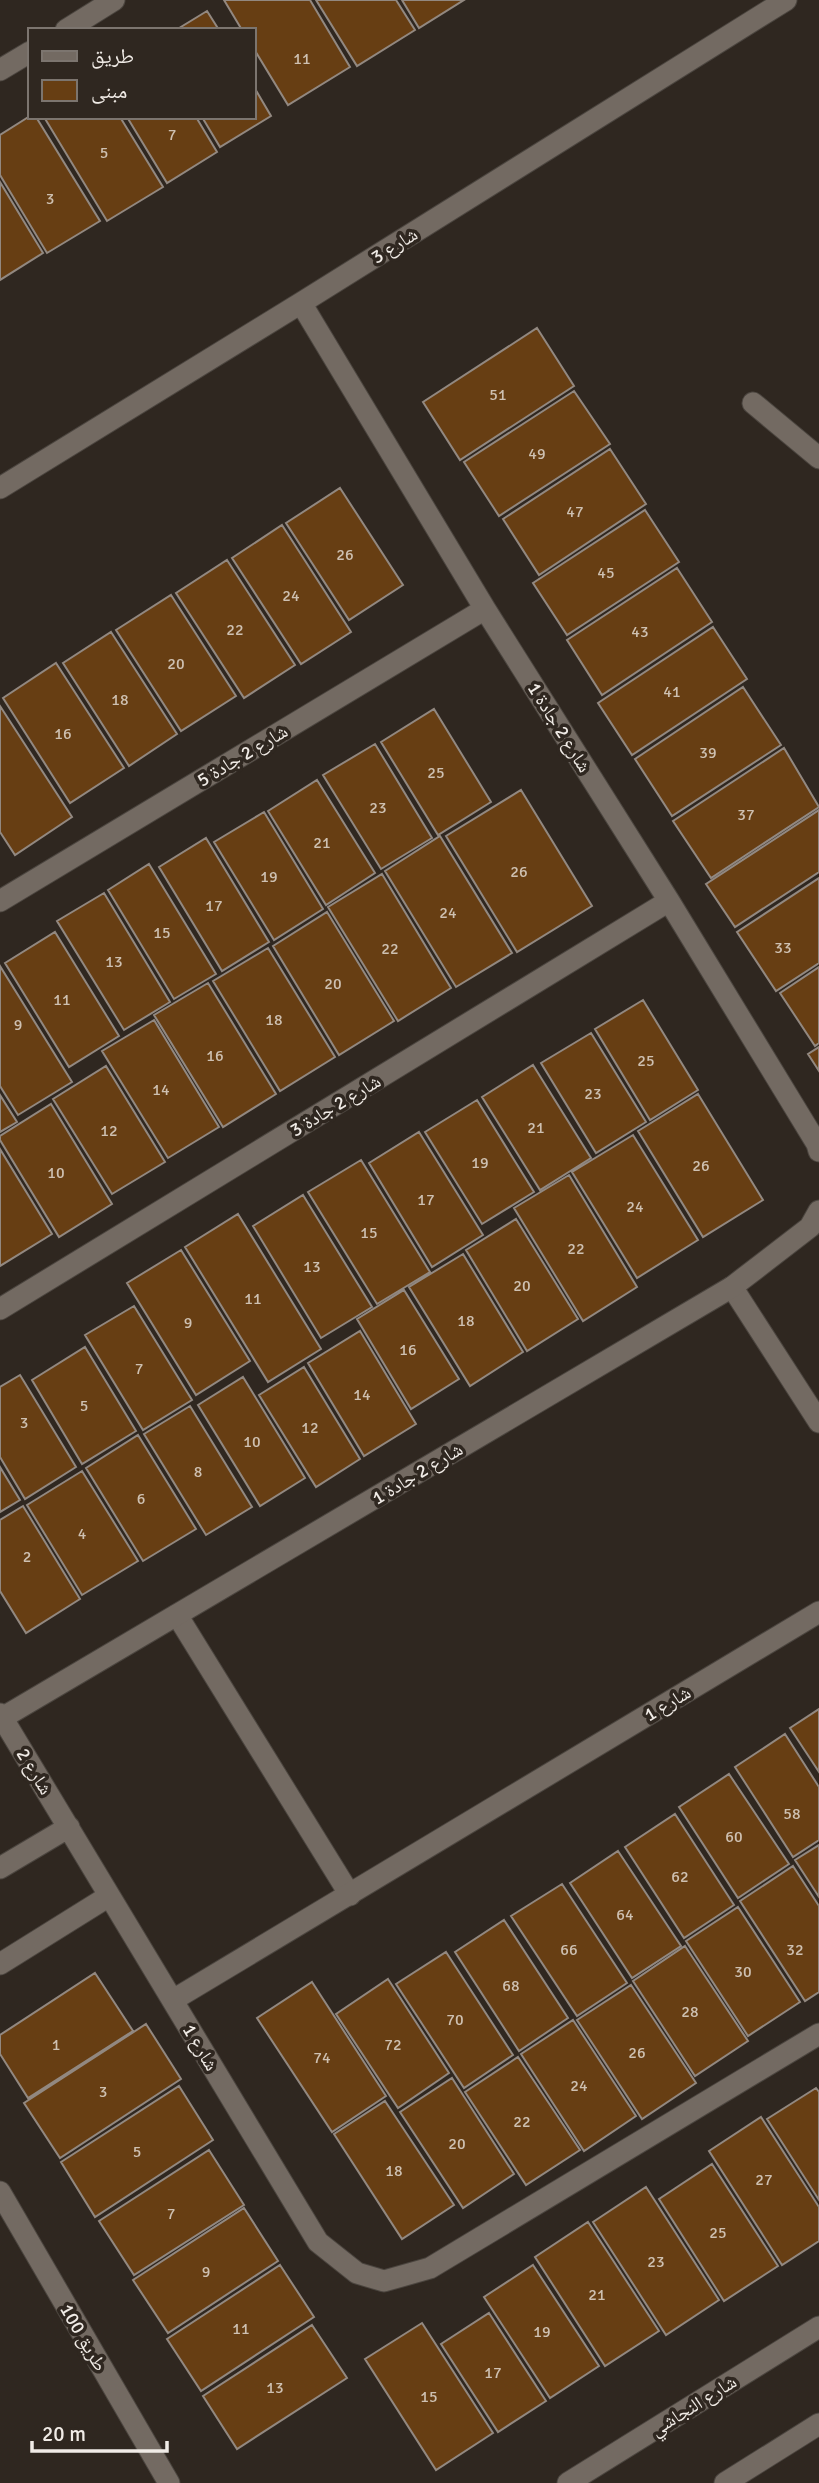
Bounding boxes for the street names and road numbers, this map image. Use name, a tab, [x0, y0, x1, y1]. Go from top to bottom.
street label: شارع 3	[367, 222, 422, 269]
street label: شارع 2 جادة 1	[522, 678, 596, 777]
street label: شارع 2 جادة 5	[193, 719, 292, 792]
street label: شارع 2 جادة 3	[286, 1069, 385, 1142]
street label: شارع 2 جادة 1	[368, 1437, 467, 1510]
street label: شارع 1	[640, 1681, 695, 1727]
street label: شارع 2	[11, 1744, 58, 1799]
street label: شارع 1	[177, 2020, 223, 2075]
street label: طريق 100	[54, 2299, 112, 2376]
street label: شارع النجاشي	[646, 2370, 743, 2444]

